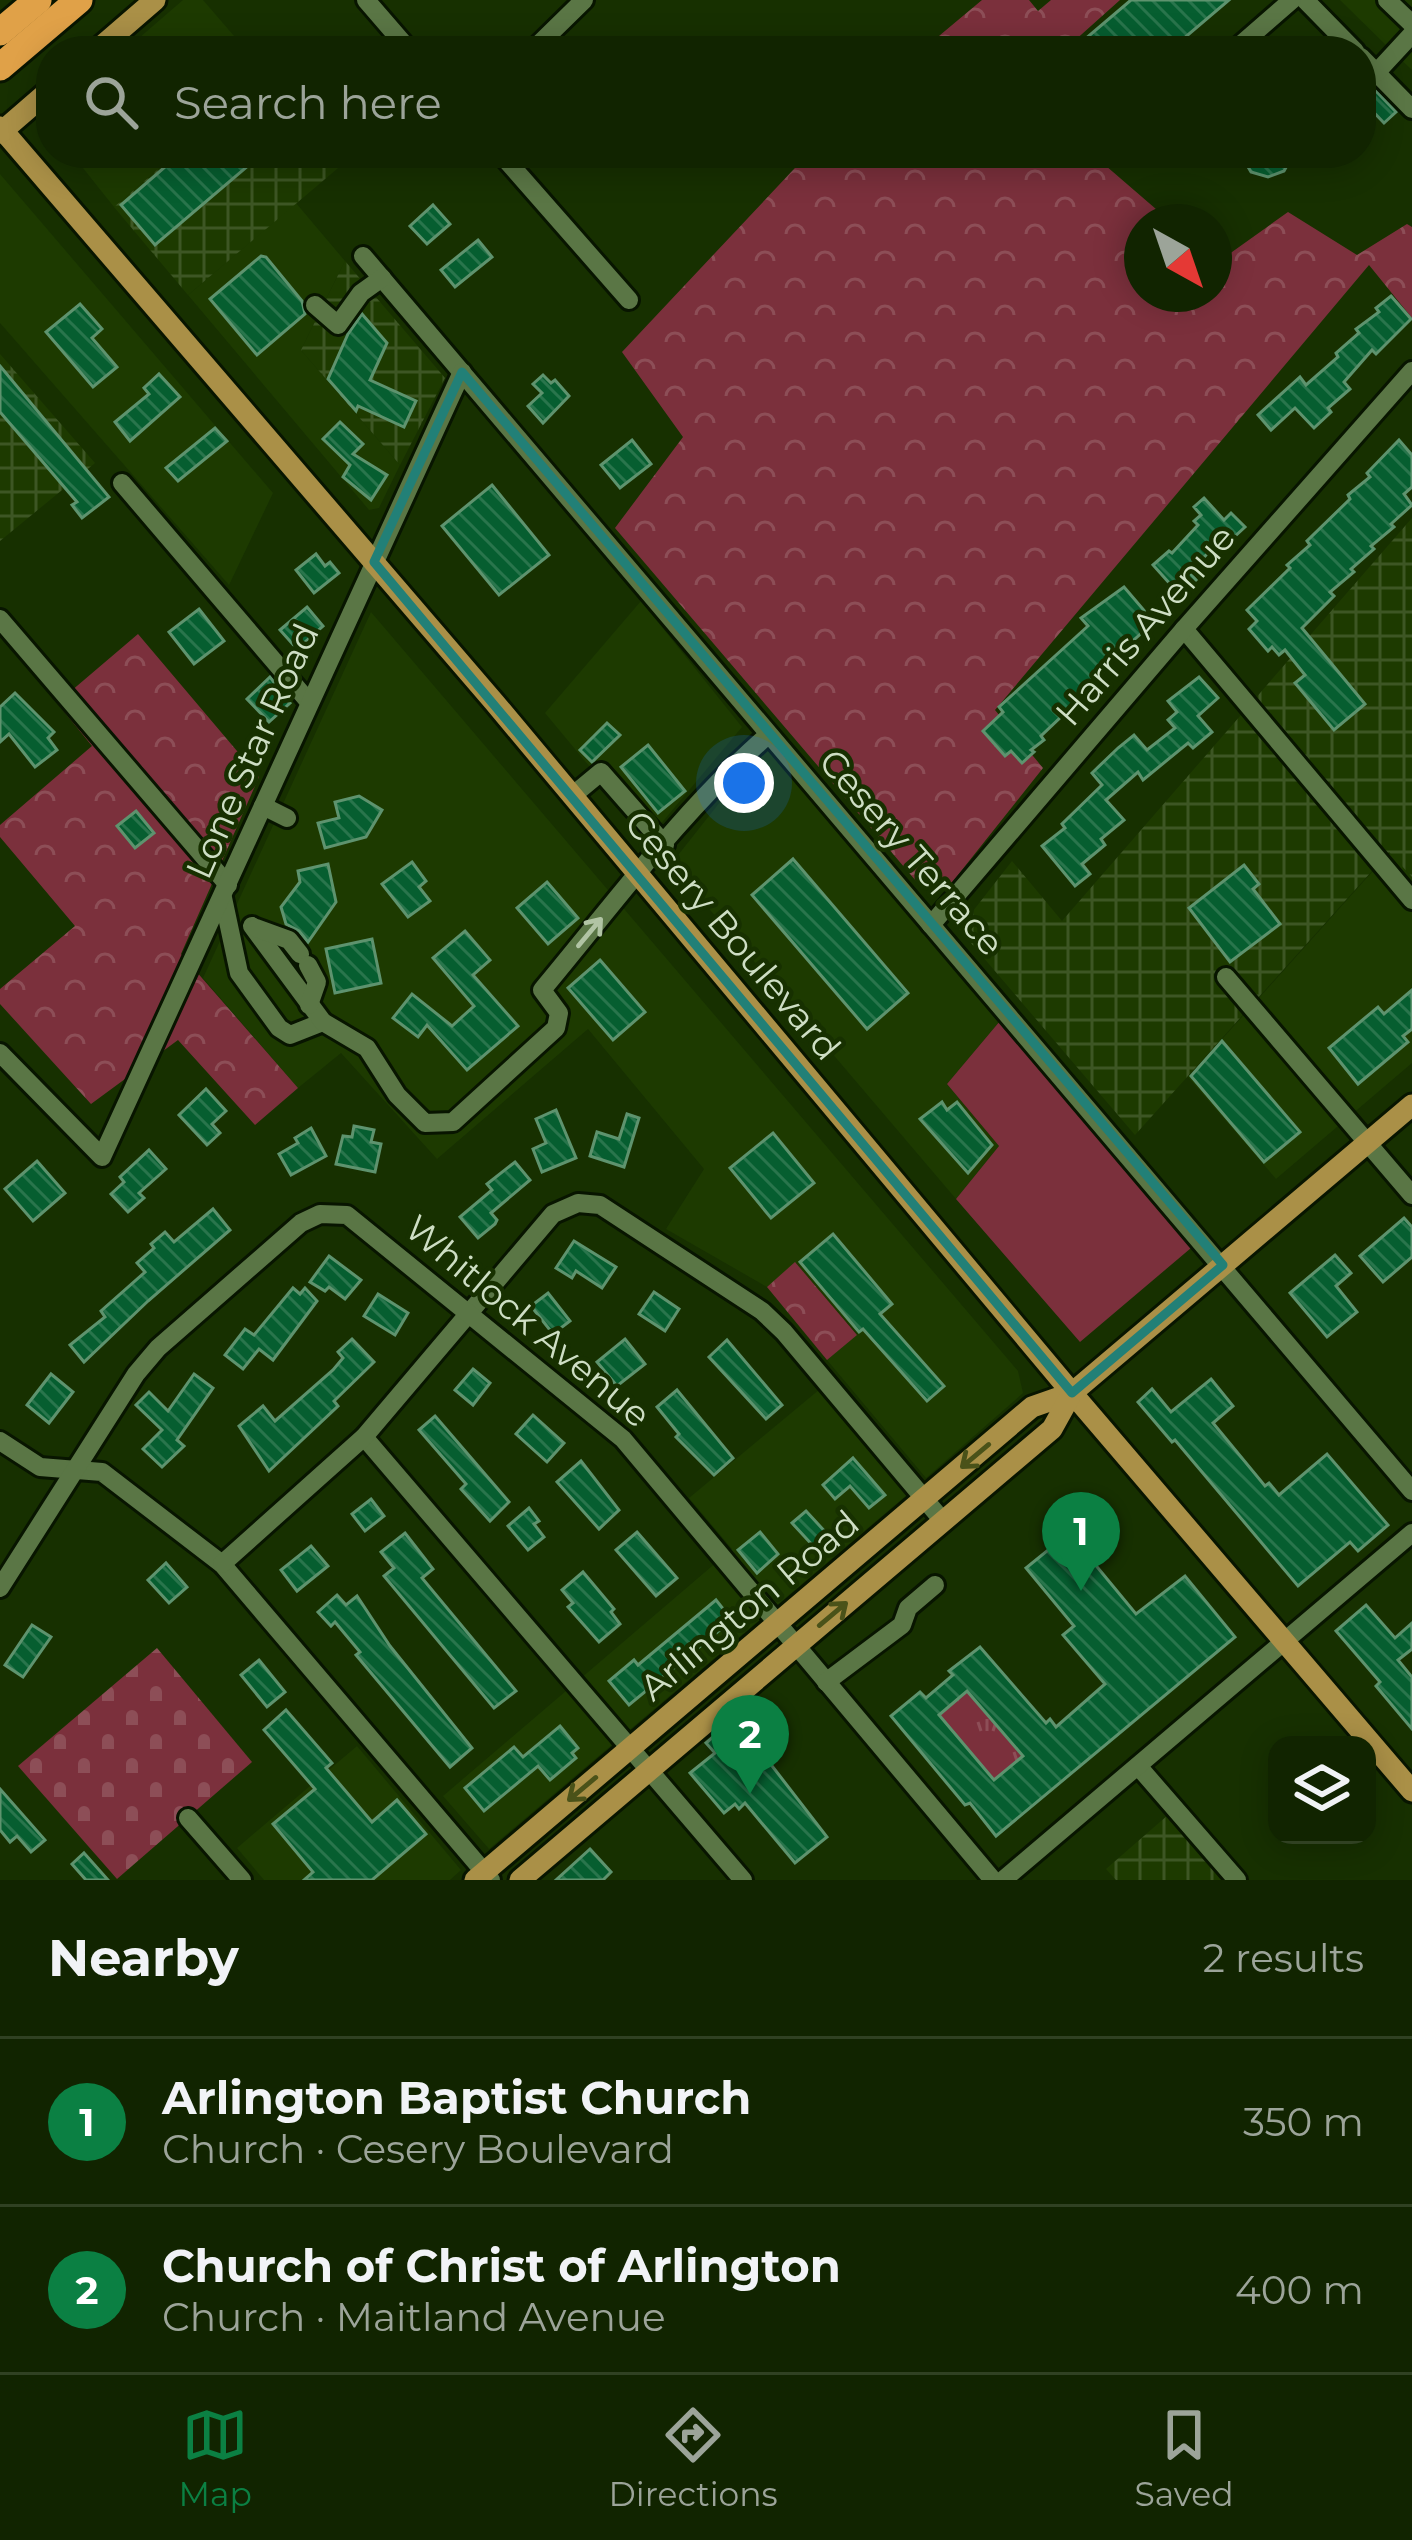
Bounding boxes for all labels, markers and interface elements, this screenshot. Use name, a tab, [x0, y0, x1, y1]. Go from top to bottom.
search box	[36, 36, 1376, 168]
icon: search	[78, 69, 144, 135]
text: Search here	[174, 75, 442, 130]
north arrow	[1124, 204, 1232, 312]
street label: Harris Avenue	[1046, 516, 1244, 734]
street label: Lone Star Road	[176, 617, 328, 885]
street label: Cesery Terrace	[810, 740, 1014, 964]
your location	[714, 753, 774, 813]
street label: Cesery Boulevard	[616, 801, 850, 1069]
one-way arrow	[576, 917, 604, 948]
street label: Whitlock Avenue	[396, 1206, 660, 1436]
one-way arrow	[960, 1441, 991, 1469]
pin: 1	[1042, 1492, 1120, 1591]
street label: Arlington Road	[630, 1500, 868, 1710]
one-way arrow	[817, 1601, 848, 1629]
pin: 2	[711, 1695, 789, 1794]
map controls	[1268, 1736, 1376, 1844]
button: layers	[1268, 1736, 1376, 1844]
one-way arrow	[567, 1775, 598, 1803]
text: Nearby	[48, 1927, 239, 1989]
text: 2 results	[1203, 1934, 1364, 1982]
text: Arlington Baptist Church	[162, 2070, 751, 2125]
text: 1	[79, 2098, 95, 2146]
text: 350 m	[1243, 2098, 1364, 2146]
text: Church · Cesery Boulevard	[162, 2125, 674, 2173]
text: Church of Christ of Arlington	[162, 2238, 841, 2293]
text: 2	[75, 2266, 99, 2314]
text: 400 m	[1235, 2266, 1364, 2314]
text: Church · Maitland Avenue	[162, 2293, 666, 2341]
tab: Map	[178, 2402, 252, 2514]
tab: Directions	[609, 2402, 778, 2514]
tab: Saved	[1134, 2402, 1234, 2514]

